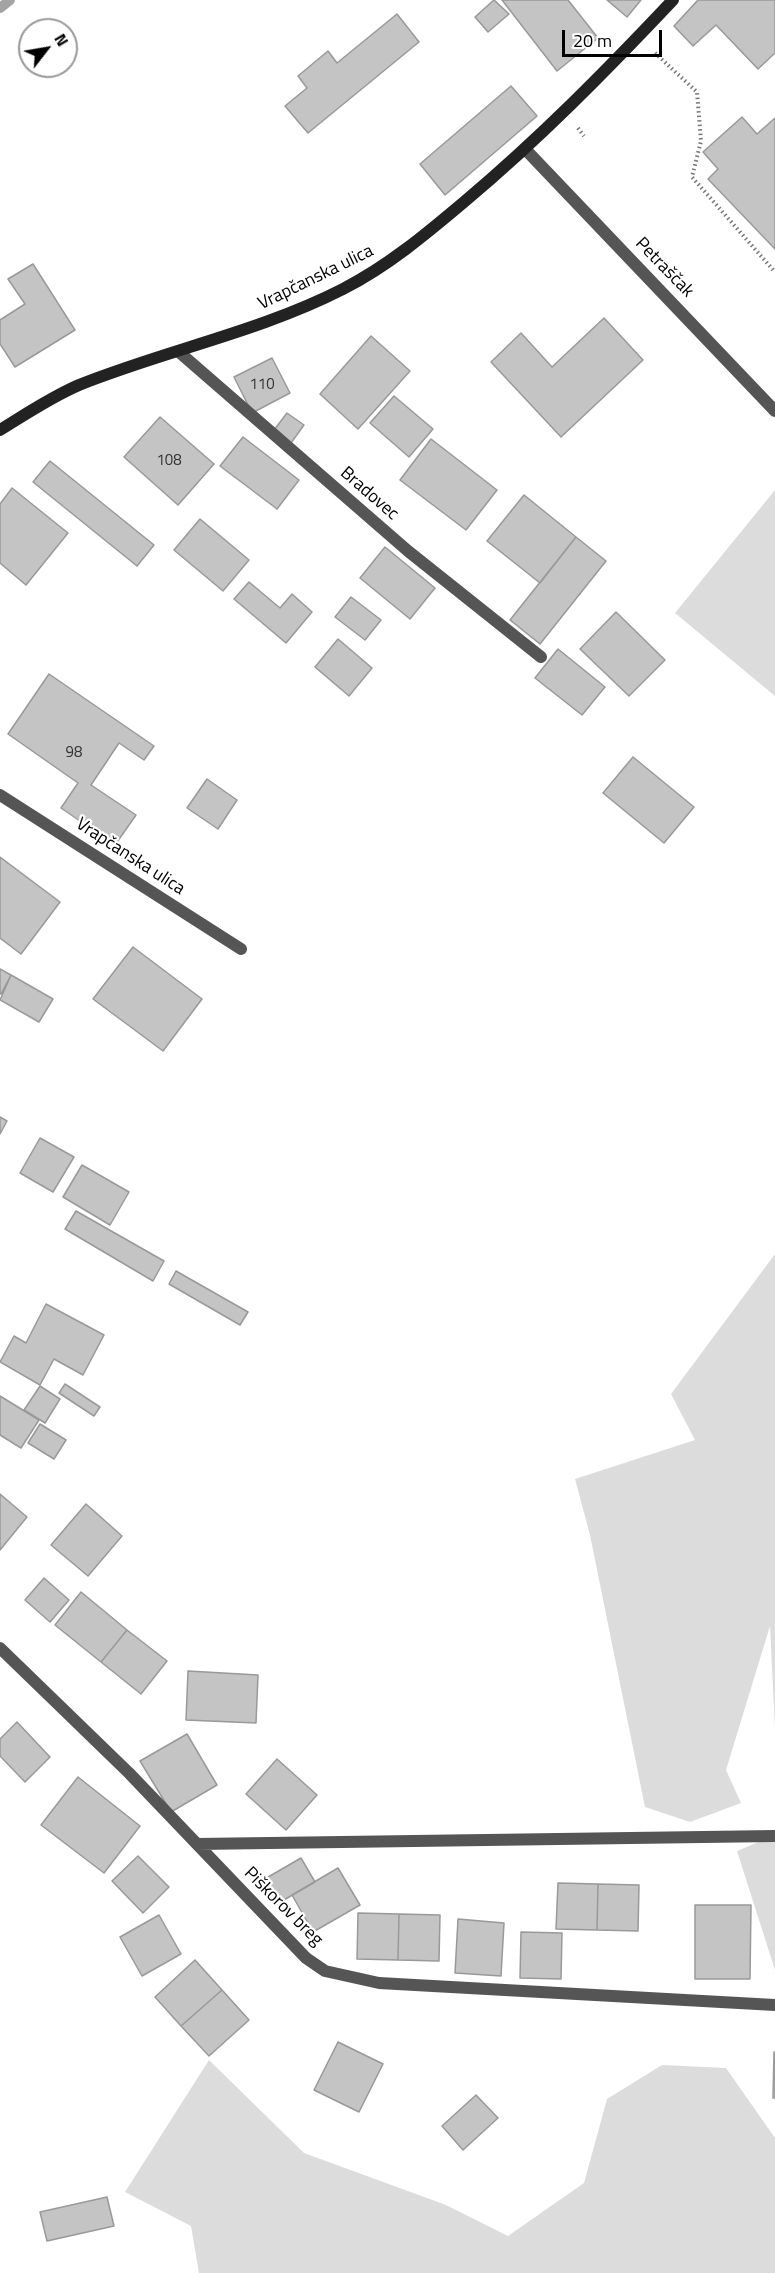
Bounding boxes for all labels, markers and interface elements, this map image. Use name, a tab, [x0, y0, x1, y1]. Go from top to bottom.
north arrow	[18, 18, 78, 78]
scale bar	[565, 18, 666, 56]
text: 20 m	[573, 27, 612, 54]
text: N	[49, 29, 75, 51]
street label: Petraščak	[630, 234, 698, 302]
street label: Vrapčanska ulica	[255, 241, 377, 315]
house number: 110	[249, 376, 275, 394]
house number: 108	[156, 452, 182, 470]
street label: Bradovec	[335, 463, 403, 525]
house number: 98	[66, 744, 82, 762]
street label: Vrapčanska ulica	[71, 814, 189, 900]
street label: Piškorov breg	[239, 1863, 327, 1951]

